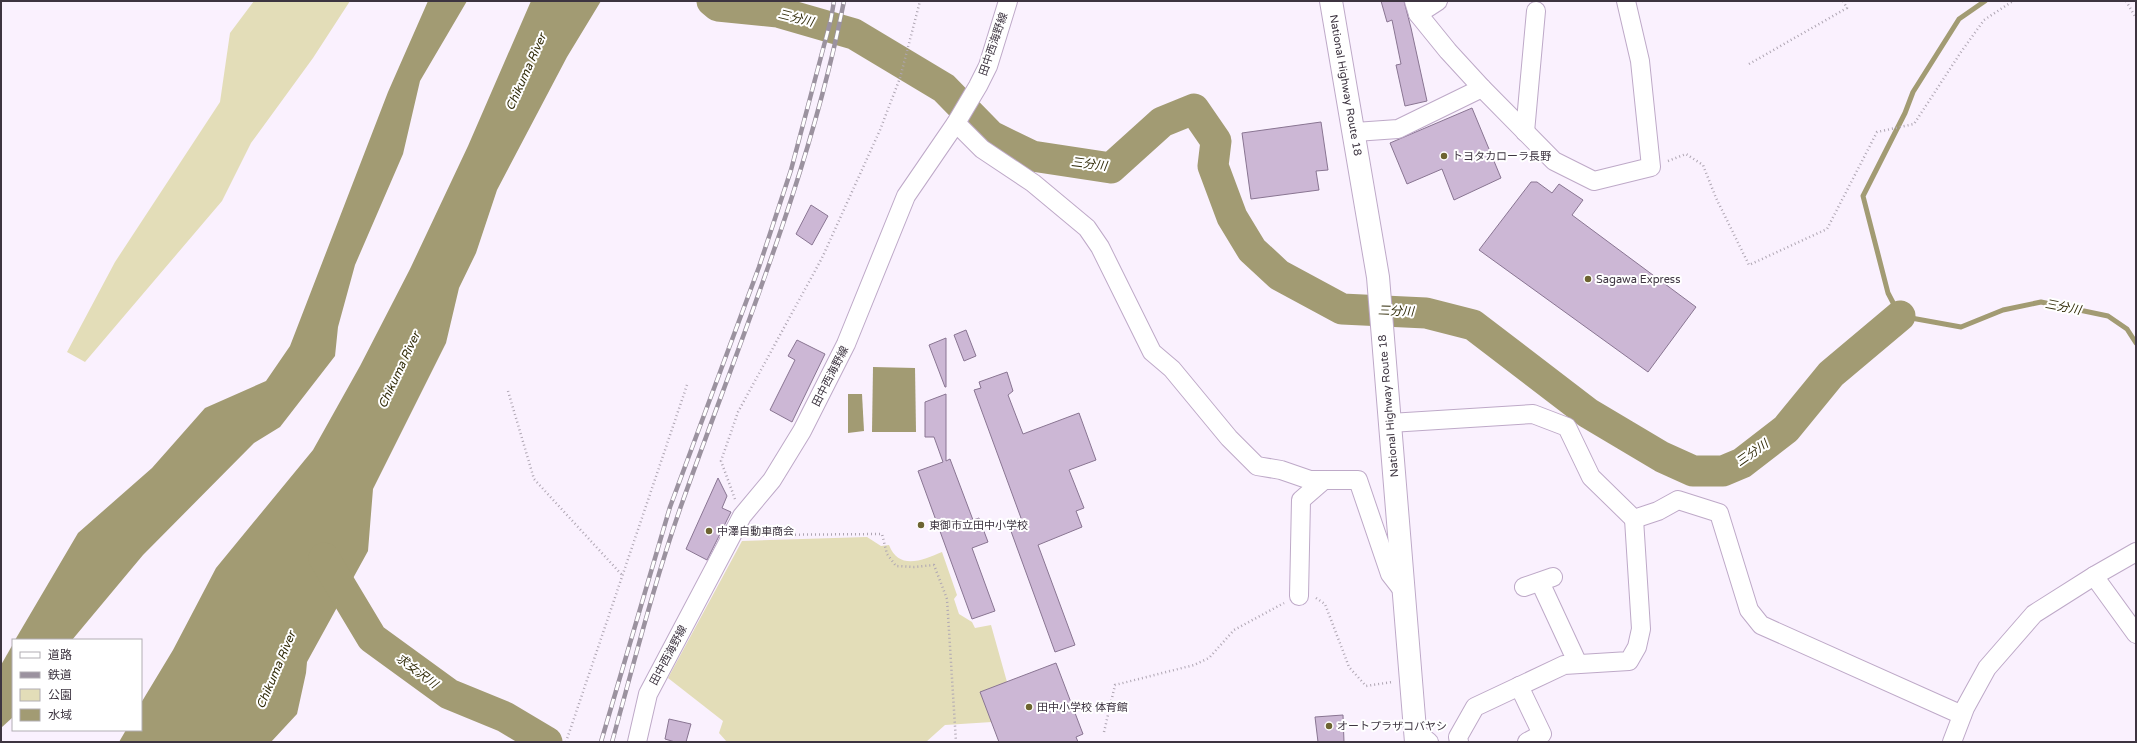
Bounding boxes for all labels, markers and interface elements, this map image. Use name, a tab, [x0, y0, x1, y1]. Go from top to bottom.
water label: 三分川	[777, 7, 817, 30]
street label: 田中西海野線	[977, 11, 1010, 77]
street label: National Highway Route 18	[1327, 13, 1364, 157]
water label: Chikuma River	[503, 30, 550, 113]
place label: トヨタカローラ長野	[1452, 150, 1551, 163]
marker: トヨタカローラ長野	[1439, 151, 1449, 161]
water label: 三分川	[1070, 155, 1110, 173]
place label: Sagawa Express	[1596, 273, 1680, 286]
marker: Sagawa Express	[1583, 274, 1593, 284]
water label: 三分川	[2044, 297, 2084, 318]
water label: 三分川	[1378, 303, 1416, 319]
water label: Chikuma River	[375, 328, 423, 410]
street label: National Highway Route 18	[1376, 334, 1401, 478]
street label: 田中西海野線	[810, 344, 851, 409]
water label: 三分川	[1733, 436, 1772, 469]
place label: 東御市立田中小学校	[929, 519, 1028, 532]
marker: 東御市立田中小学校	[916, 520, 926, 530]
place label: 中澤自動車商会	[717, 525, 794, 538]
marker: 中澤自動車商会	[704, 526, 714, 536]
street label: 田中西海野線	[647, 623, 690, 687]
water label: Chikuma River	[253, 628, 299, 711]
legend	[12, 639, 142, 731]
text: 道路	[48, 648, 72, 662]
water label: 求女沢川	[394, 651, 442, 692]
text: 鉄道	[48, 668, 72, 682]
text: 公園	[48, 688, 72, 702]
place label: 田中小学校 体育館	[1037, 701, 1128, 714]
marker: 田中小学校 体育館	[1024, 702, 1034, 712]
text: 水域	[48, 708, 72, 722]
place label: オートプラザコバヤシ	[1337, 720, 1447, 733]
marker: オートプラザコバヤシ	[1324, 721, 1334, 731]

